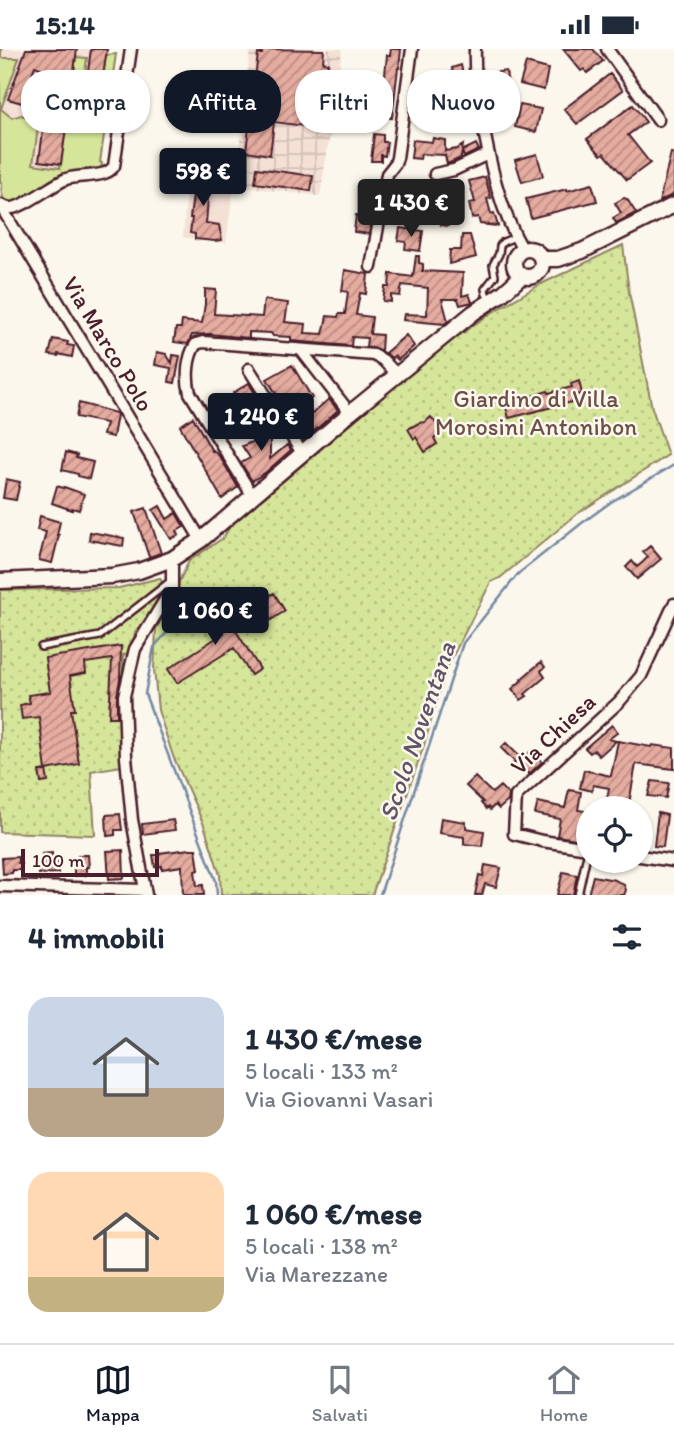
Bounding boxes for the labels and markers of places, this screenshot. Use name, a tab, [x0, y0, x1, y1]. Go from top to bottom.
pin: 598 €	[154, 149, 252, 208]
pin: 1 430 €	[346, 179, 476, 239]
pin: 1 240 €	[196, 393, 326, 453]
pin: 1 060 €	[150, 587, 280, 647]

